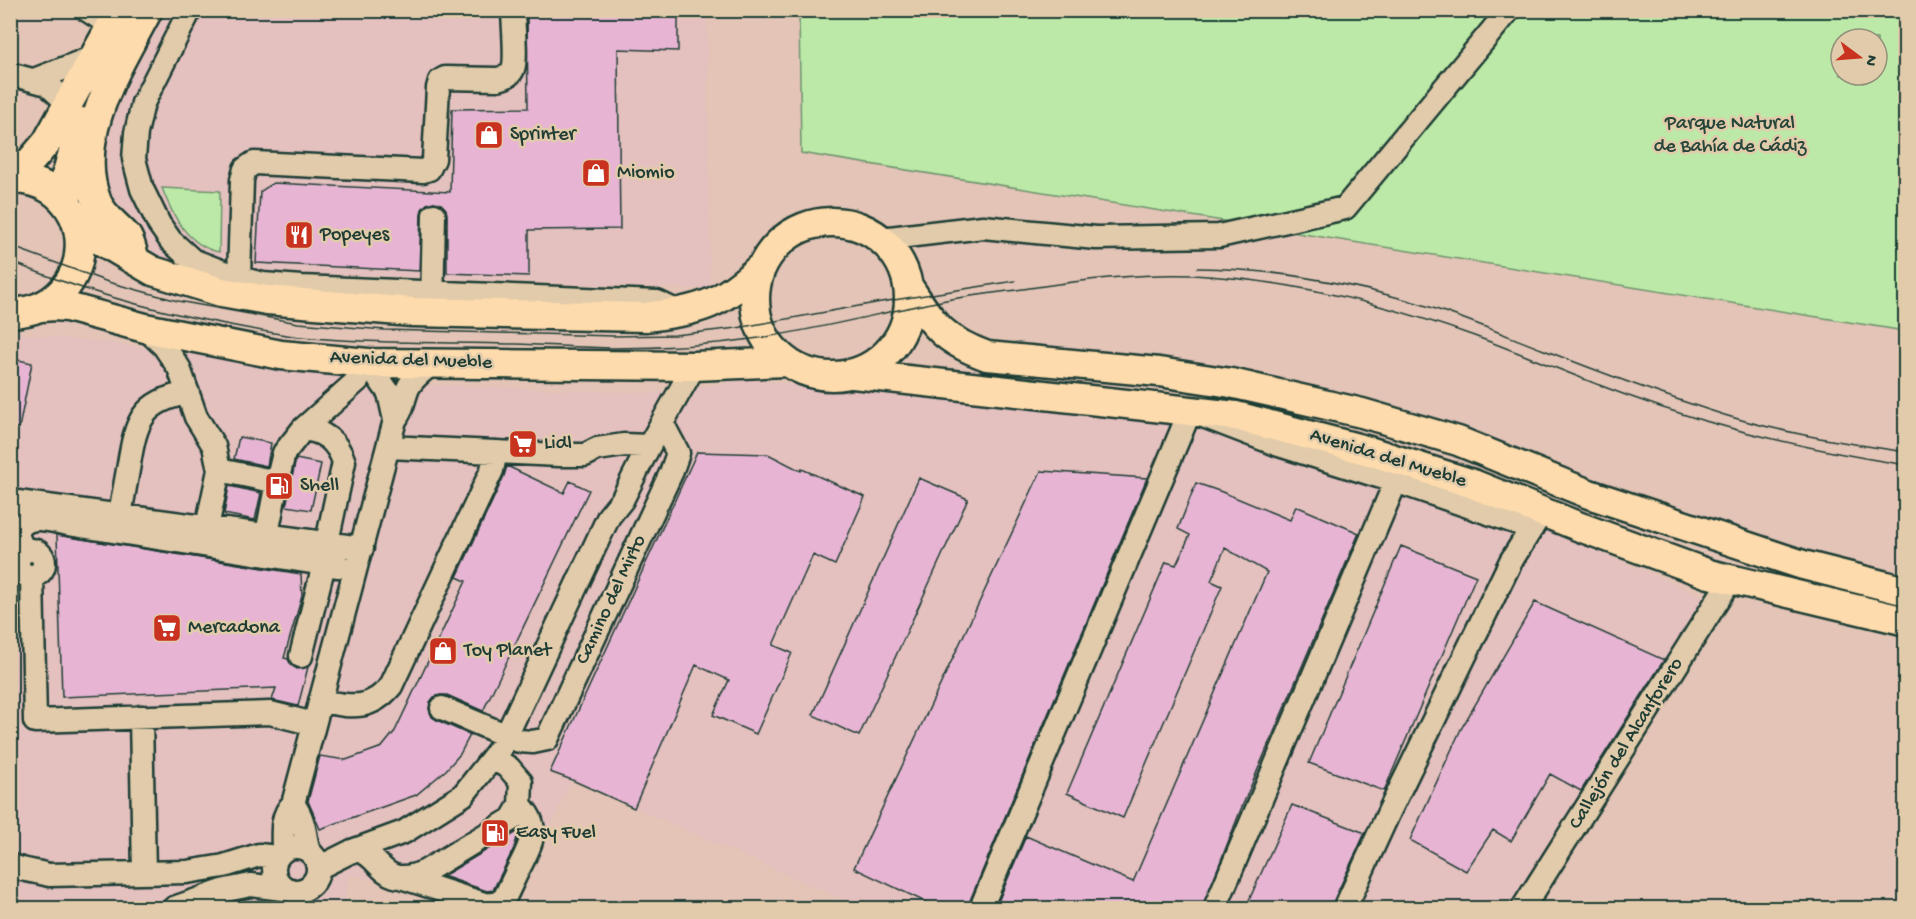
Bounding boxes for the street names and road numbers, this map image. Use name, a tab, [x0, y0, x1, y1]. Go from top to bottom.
street label: Avenida del Mueble	[329, 347, 493, 375]
street label: Avenida del Mueble	[1307, 424, 1470, 494]
street label: Camino del Mirto	[572, 532, 652, 668]
street label: Callejón del Alcanforero	[1565, 654, 1689, 834]

